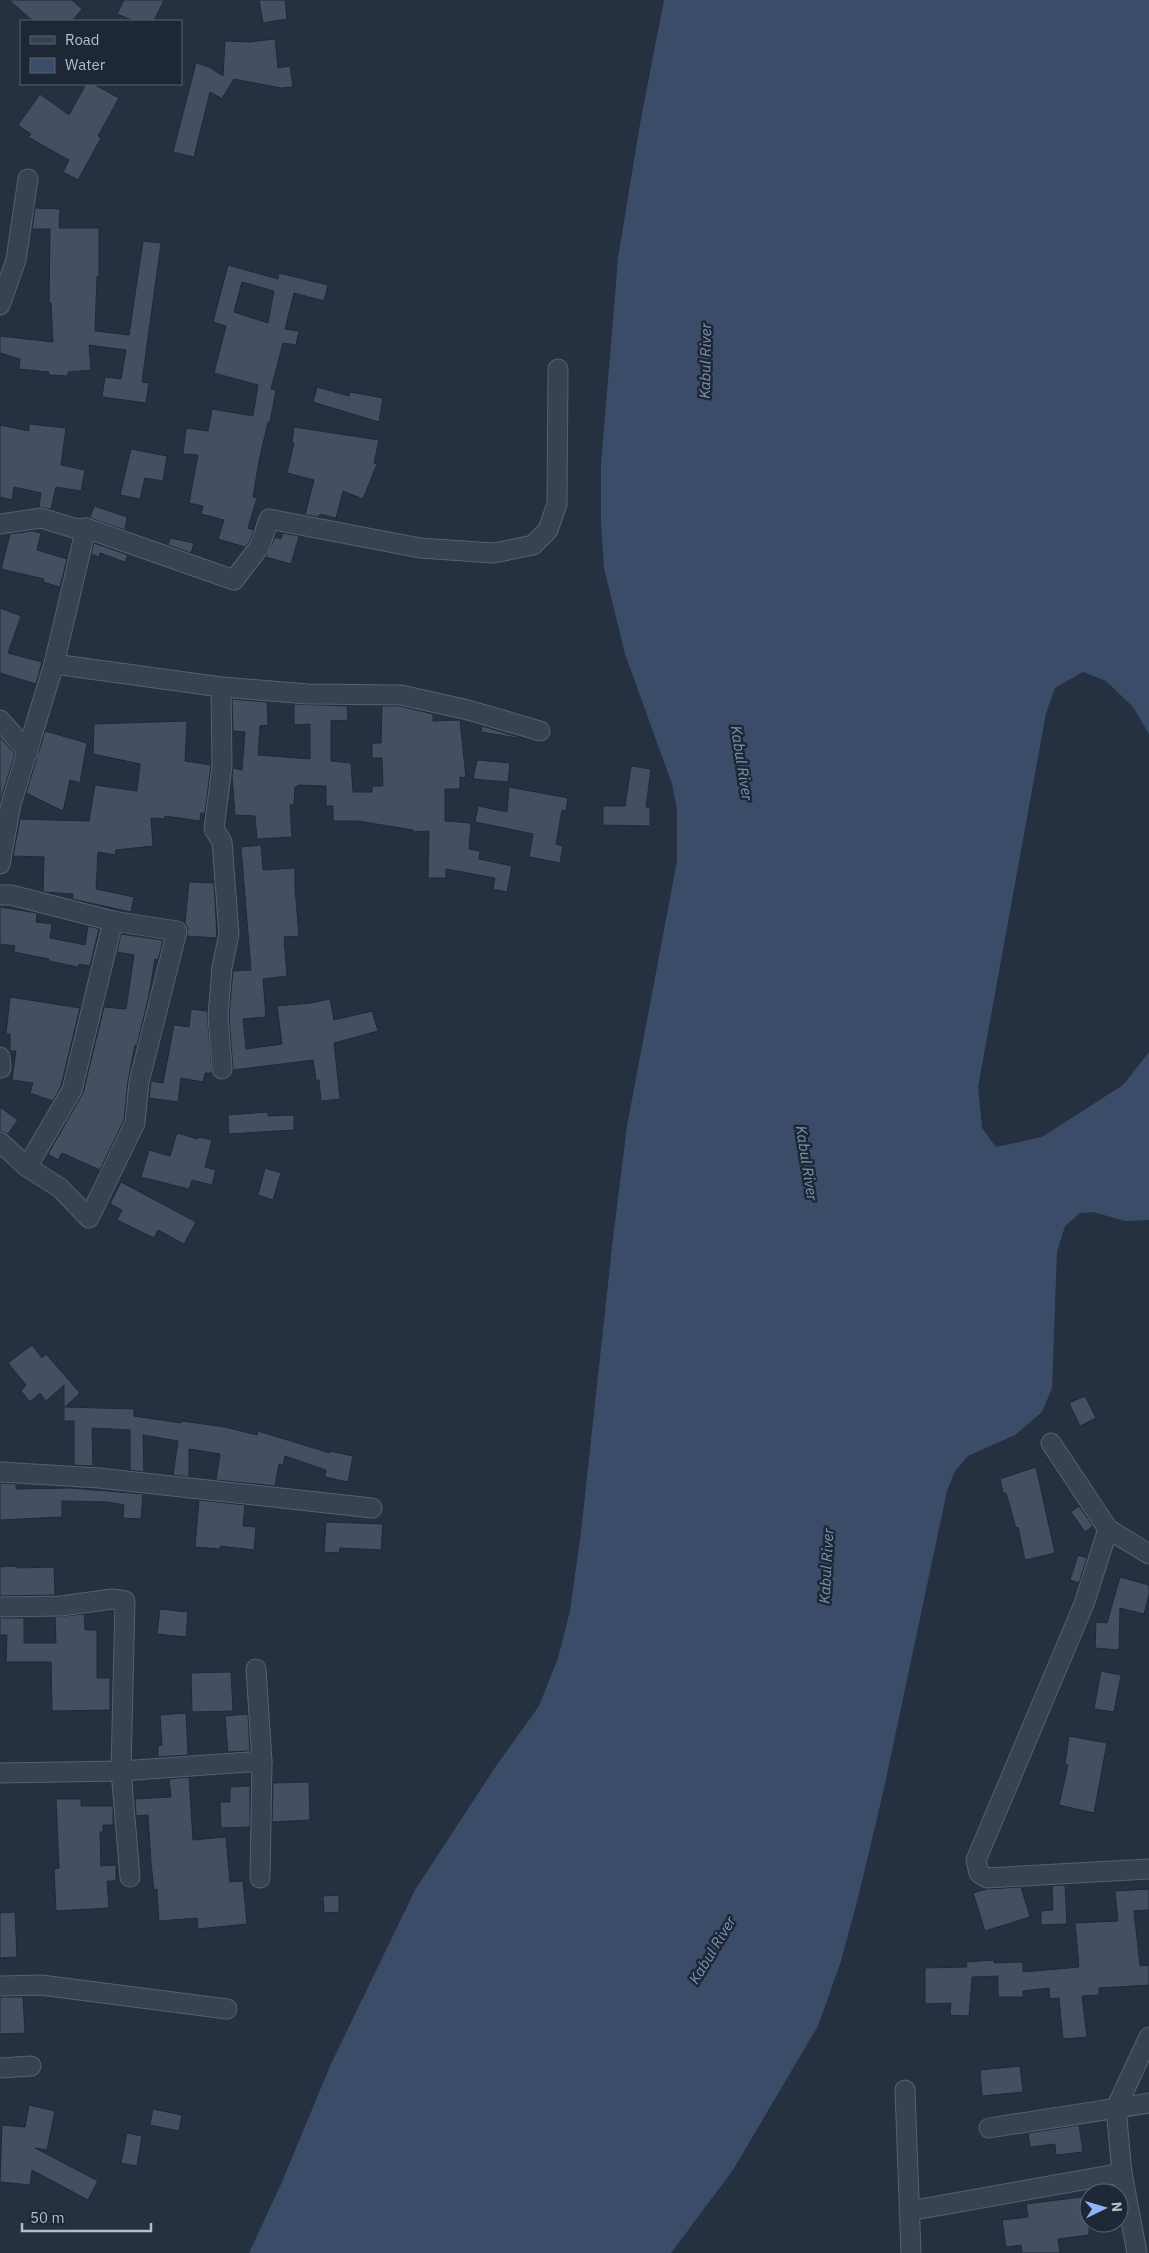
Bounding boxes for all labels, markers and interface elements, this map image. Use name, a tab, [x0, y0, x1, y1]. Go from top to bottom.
legend	[20, 20, 182, 85]
text: Road	[65, 30, 100, 49]
text: Water	[65, 55, 106, 74]
water label: Kabul River	[695, 323, 715, 399]
water label: Kabul River	[727, 724, 757, 802]
water label: Kabul River	[792, 1124, 822, 1202]
water label: Kabul River	[815, 1527, 837, 1604]
water label: Kabul River	[684, 1912, 740, 1987]
north arrow	[1079, 2183, 1129, 2233]
scale bar	[22, 2200, 151, 2232]
text: N	[1108, 2201, 1126, 2213]
text: 50 m	[30, 2208, 65, 2227]

